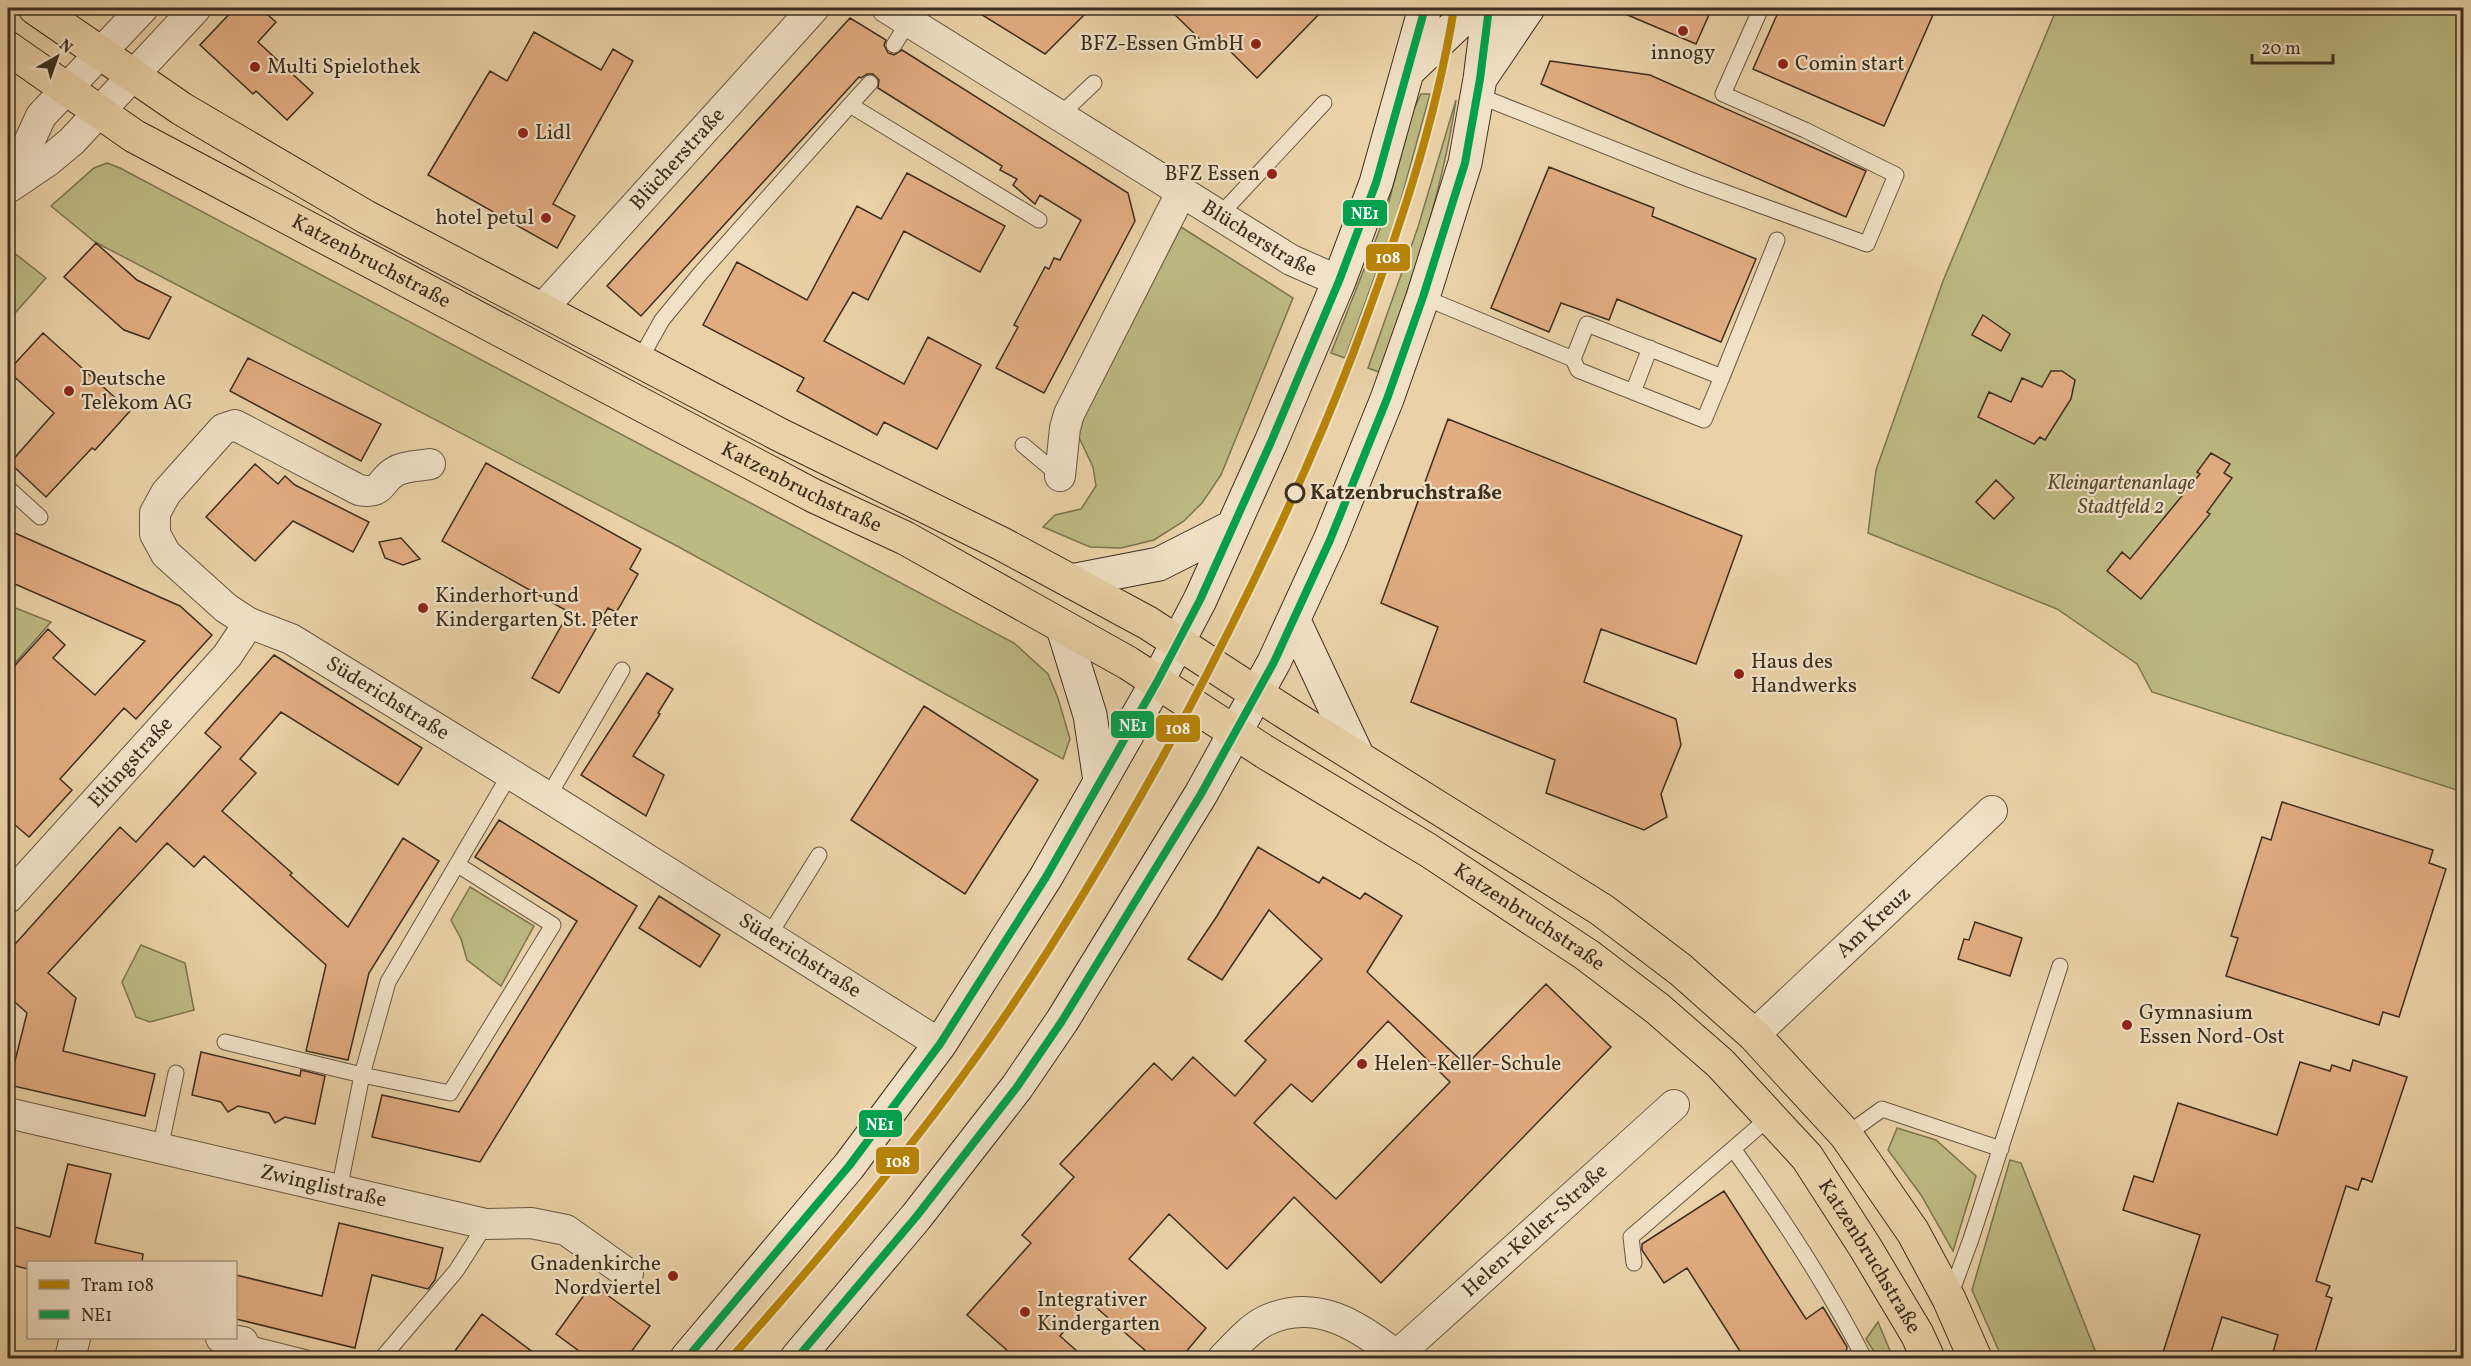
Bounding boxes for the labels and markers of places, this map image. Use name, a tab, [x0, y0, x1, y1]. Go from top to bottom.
marker: innogy	[1676, 24, 1690, 38]
place label: BFZ-Essen GmbH	[1080, 30, 1244, 59]
marker: BFZ-Essen GmbH	[1249, 37, 1263, 51]
place label: innogy	[1651, 39, 1716, 68]
place label: Comin start	[1795, 50, 1905, 79]
place label: Multi Spielothek	[267, 53, 421, 82]
marker: Comin start	[1776, 57, 1790, 71]
marker: Multi Spielothek	[248, 60, 262, 74]
place label: Lidl	[535, 119, 571, 148]
marker: Lidl	[516, 126, 530, 140]
place label: BFZ Essen	[1165, 160, 1260, 189]
marker: BFZ Essen	[1265, 167, 1279, 181]
place label: hotel petul	[435, 204, 534, 233]
marker: hotel petul	[539, 211, 553, 225]
place label: Deutsche Telekom AG	[81, 365, 193, 418]
marker: Deutsche Telekom AG	[62, 384, 76, 398]
place label: Katzenbruchstraße	[1310, 479, 1502, 508]
marker: Katzenbruchstraße	[1285, 483, 1305, 503]
place label: Kinderhort und Kindergarten St. Peter	[435, 582, 639, 635]
marker: Kinderhort und Kindergarten St. Peter	[416, 601, 430, 615]
place label: Haus des Handwerks	[1751, 648, 1857, 701]
marker: Haus des Handwerks	[1732, 667, 1746, 681]
place label: Gymnasium Essen Nord-Ost	[2139, 999, 2285, 1052]
marker: Gymnasium Essen Nord-Ost	[2120, 1018, 2134, 1032]
place label: Helen-Keller-Schule	[1374, 1050, 1561, 1079]
marker: Helen-Keller-Schule	[1355, 1057, 1369, 1071]
place label: Gnadenkirche Nordviertel	[530, 1250, 661, 1303]
marker: Gnadenkirche Nordviertel	[666, 1269, 680, 1283]
place label: Integrativer Kindergarten	[1037, 1286, 1160, 1339]
marker: Integrativer Kindergarten	[1018, 1305, 1032, 1319]

